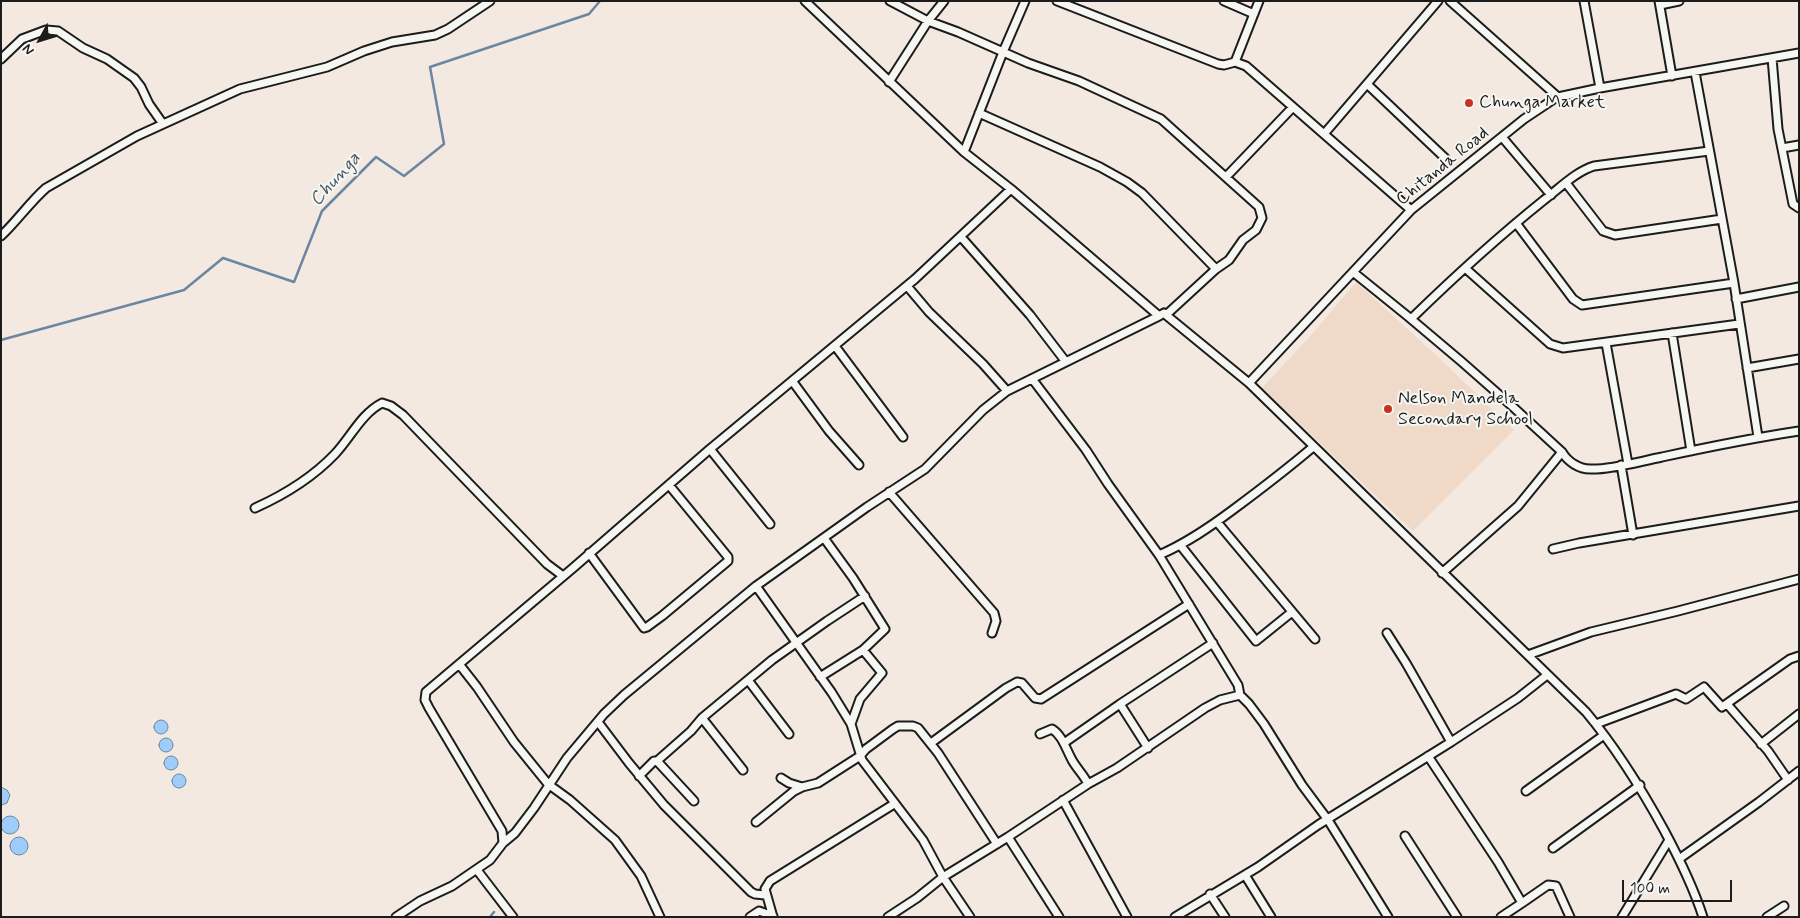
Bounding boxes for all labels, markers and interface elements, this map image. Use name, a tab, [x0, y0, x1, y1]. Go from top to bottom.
north arrow	[15, 15, 65, 65]
text: N	[18, 40, 38, 59]
place label: Chunga Market	[1479, 92, 1605, 114]
marker: Chunga Market	[1463, 97, 1475, 109]
street label: Chitanda Road	[1392, 123, 1494, 211]
water label: Chunga	[306, 148, 366, 212]
place label: Nelson Mandela Secondary School	[1398, 388, 1533, 430]
marker: Nelson Mandela Secondary School	[1382, 403, 1394, 415]
scale bar	[1625, 870, 1735, 902]
text: 100 m	[1630, 879, 1670, 899]

